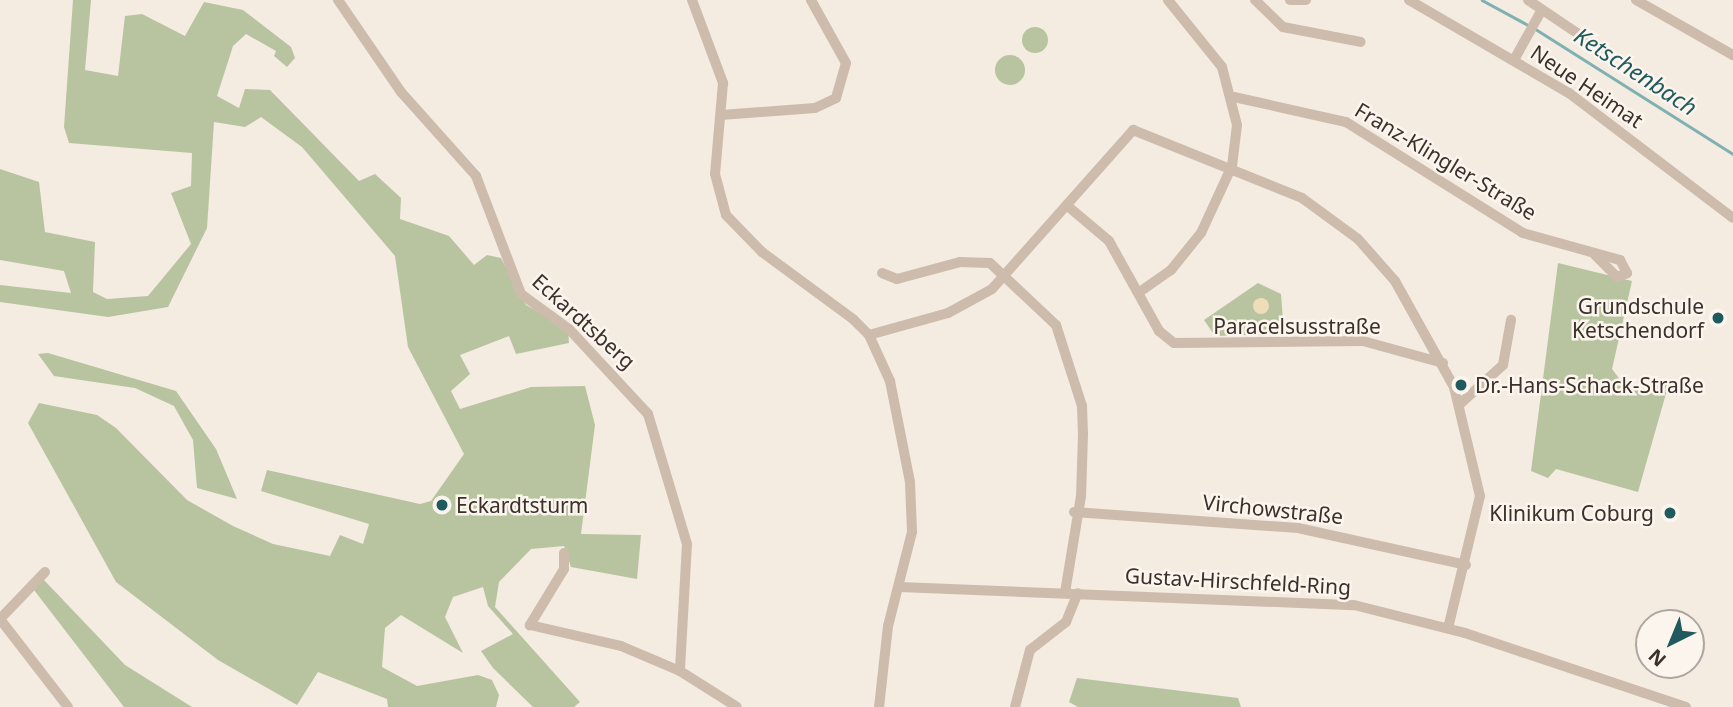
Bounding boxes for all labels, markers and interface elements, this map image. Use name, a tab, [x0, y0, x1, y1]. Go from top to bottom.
water label: Ketschenbach	[1570, 21, 1702, 121]
street label: Neue Heimat	[1526, 39, 1648, 133]
street label: Franz-Klingler-Straße	[1351, 97, 1541, 225]
street label: Eckardtsberg	[527, 268, 641, 374]
place label: Grundschule Ketschendorf	[1572, 293, 1704, 343]
marker: Grundschule Ketschendorf	[1710, 310, 1726, 326]
street label: Paracelsusstraße	[1213, 313, 1381, 339]
place label: Dr.-Hans-Schack-Straße	[1475, 372, 1704, 398]
marker: Dr.-Hans-Schack-Straße	[1453, 377, 1469, 393]
street label: Virchowstraße	[1202, 489, 1344, 529]
place label: Eckardtsturm	[456, 492, 588, 518]
marker: Eckardtsturm	[434, 497, 450, 513]
place label: Klinikum Coburg	[1489, 500, 1654, 526]
marker: Klinikum Coburg	[1660, 503, 1680, 523]
street label: Gustav-Hirschfeld-Ring	[1124, 562, 1352, 600]
north arrow	[1635, 609, 1705, 679]
text: N	[1643, 643, 1672, 673]

